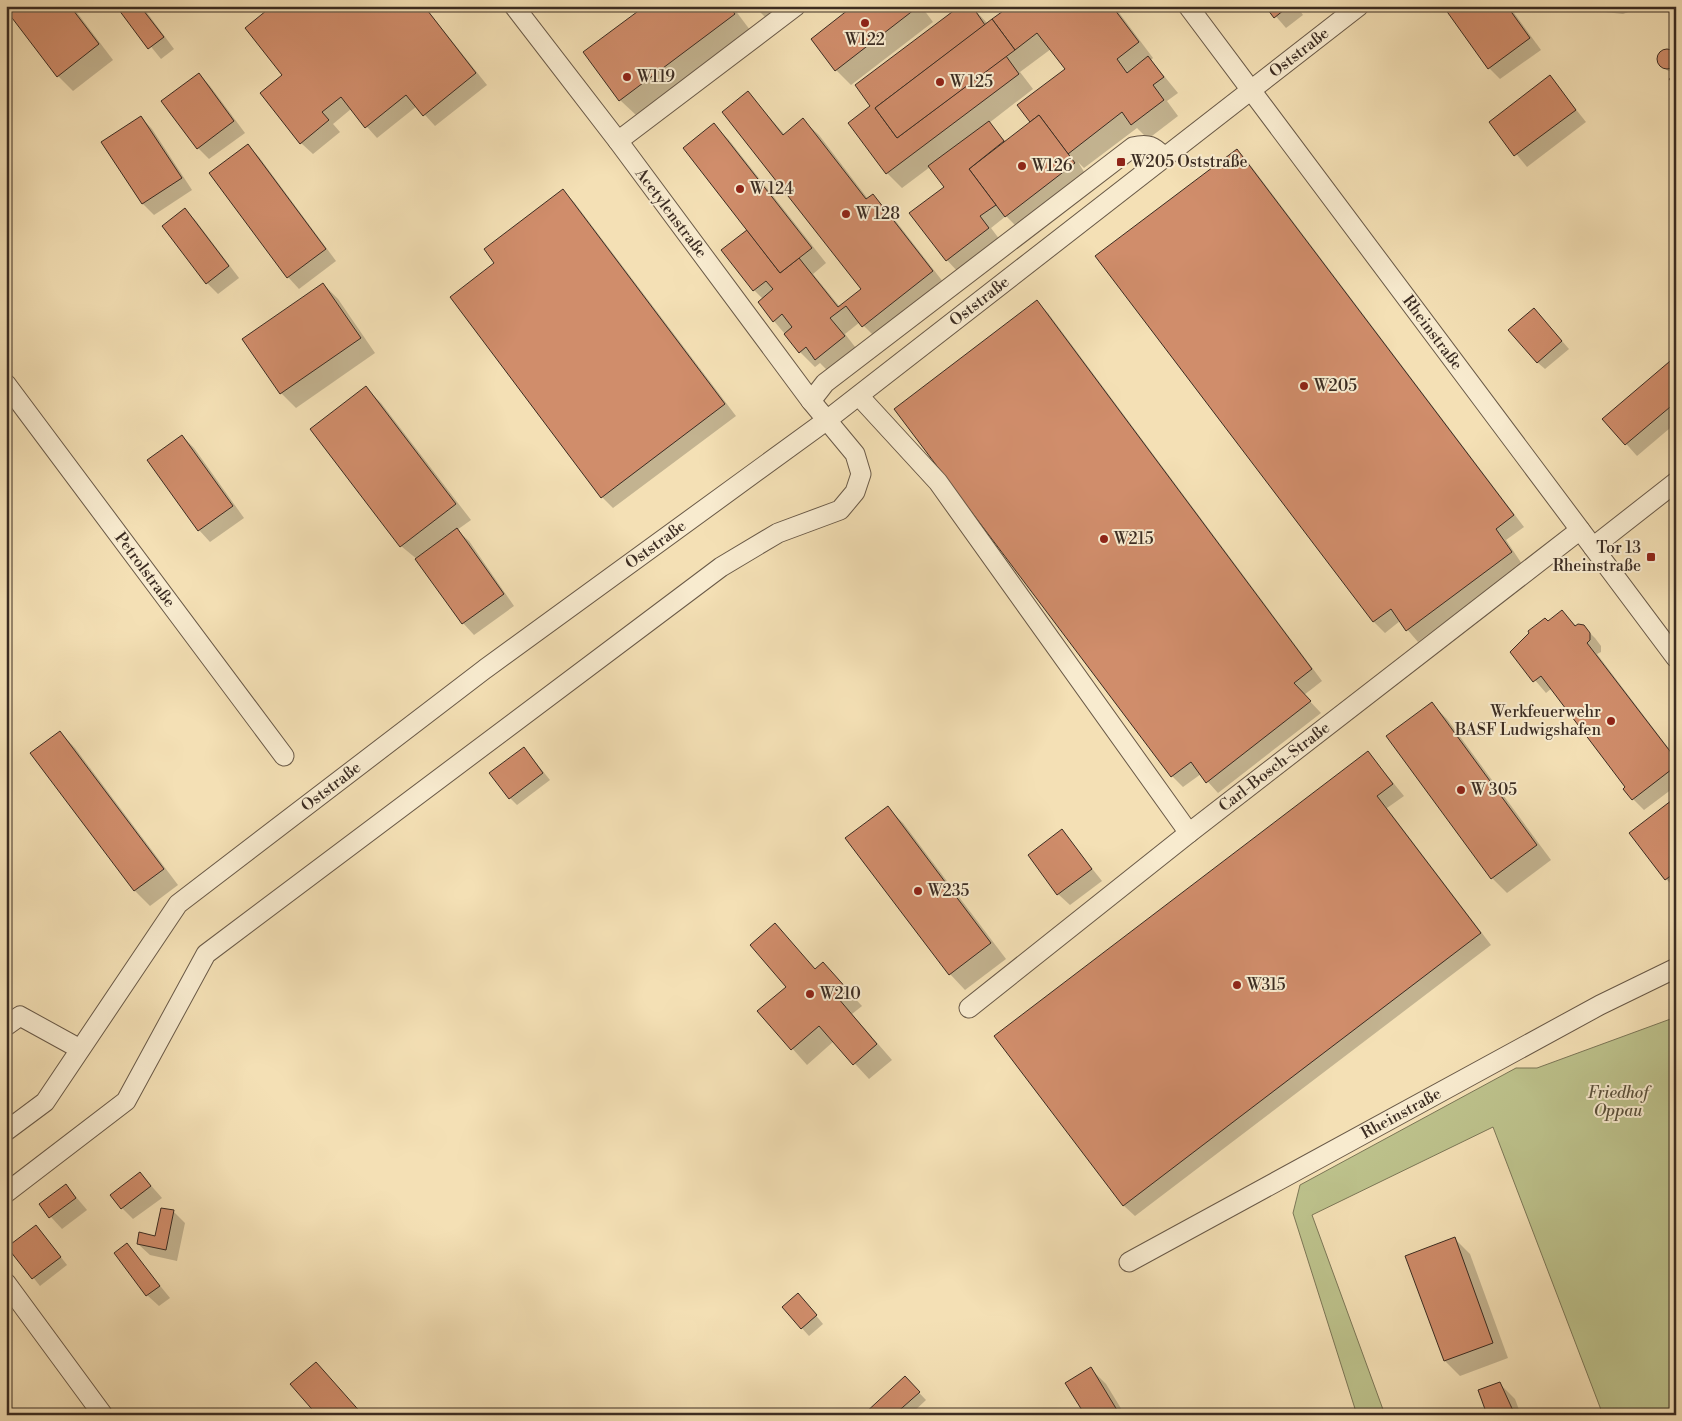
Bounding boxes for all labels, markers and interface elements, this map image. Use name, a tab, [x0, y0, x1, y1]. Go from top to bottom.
marker: W122	[859, 17, 871, 29]
street label: Oststraße	[1265, 23, 1333, 82]
place label: W122	[844, 30, 885, 50]
place label: W119	[636, 67, 675, 87]
marker: W119	[621, 71, 633, 83]
place label: W 125	[949, 72, 993, 92]
marker: W 125	[934, 76, 946, 88]
place label: W205 Oststraße	[1130, 152, 1247, 172]
place label: W126	[1031, 156, 1073, 176]
marker: W205 Oststraße	[1115, 156, 1127, 168]
marker: W126	[1016, 160, 1028, 172]
street label: Acetylenstraße	[630, 163, 711, 262]
place label: W 124	[749, 179, 794, 199]
marker: W 124	[734, 183, 746, 195]
place label: W 128	[855, 204, 900, 224]
marker: W 128	[840, 208, 852, 220]
street label: Oststraße	[946, 272, 1013, 331]
street label: Rheinstraße	[1398, 291, 1467, 374]
place label: W205	[1313, 376, 1357, 396]
marker: W205	[1298, 380, 1310, 392]
street label: Oststraße	[622, 516, 690, 573]
street label: Petrolstraße	[110, 528, 180, 611]
place label: W215	[1113, 529, 1154, 549]
marker: W215	[1098, 533, 1110, 545]
place label: Tor 13 Rheinstraße	[1553, 538, 1641, 576]
marker: Tor 13 Rheinstraße	[1645, 551, 1657, 563]
place label: Werkfeuerwehr BASF Ludwigshafen	[1454, 702, 1601, 740]
marker: Werkfeuerwehr BASF Ludwigshafen	[1605, 715, 1617, 727]
street label: Carl-Bosch-Straße	[1215, 718, 1334, 816]
street label: Oststraße	[297, 757, 365, 816]
place label: W 305	[1470, 780, 1517, 800]
marker: W 305	[1455, 784, 1467, 796]
place label: W235	[927, 881, 969, 901]
marker: W235	[912, 885, 924, 897]
place label: W315	[1246, 975, 1286, 995]
marker: W315	[1231, 979, 1243, 991]
place label: W210	[819, 984, 861, 1004]
marker: W210	[804, 988, 816, 1000]
park label: Friedhof Oppau	[1588, 1083, 1652, 1121]
street label: Rheinstraße	[1358, 1084, 1445, 1143]

